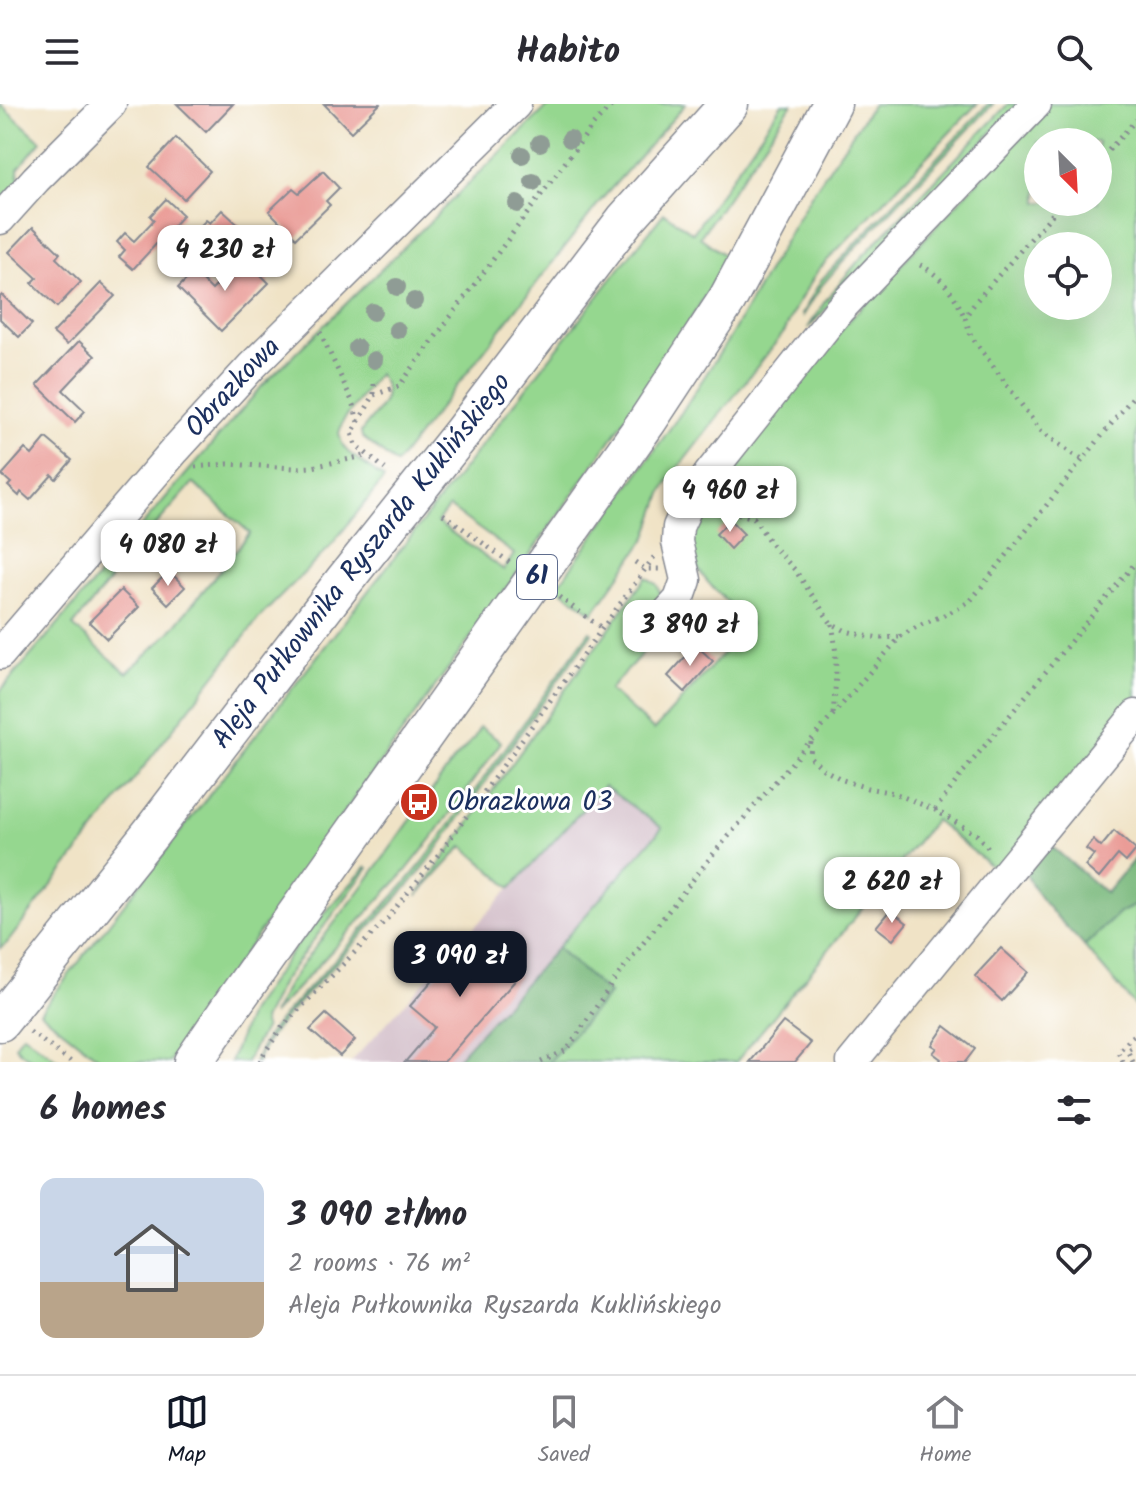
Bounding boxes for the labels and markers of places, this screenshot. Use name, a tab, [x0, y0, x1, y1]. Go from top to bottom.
pin: 4 230 zł	[142, 225, 308, 293]
pin: 4 960 zł	[647, 466, 813, 534]
pin: 4 080 zł	[85, 520, 251, 588]
pin: 3 890 zł	[607, 600, 773, 668]
place label: Obrazkowa 03	[447, 780, 613, 825]
bus stop icon: Obrazkowa 03	[398, 781, 440, 823]
pin: 2 620 zł	[809, 857, 975, 925]
pin: 3 090 zł	[377, 931, 543, 999]

